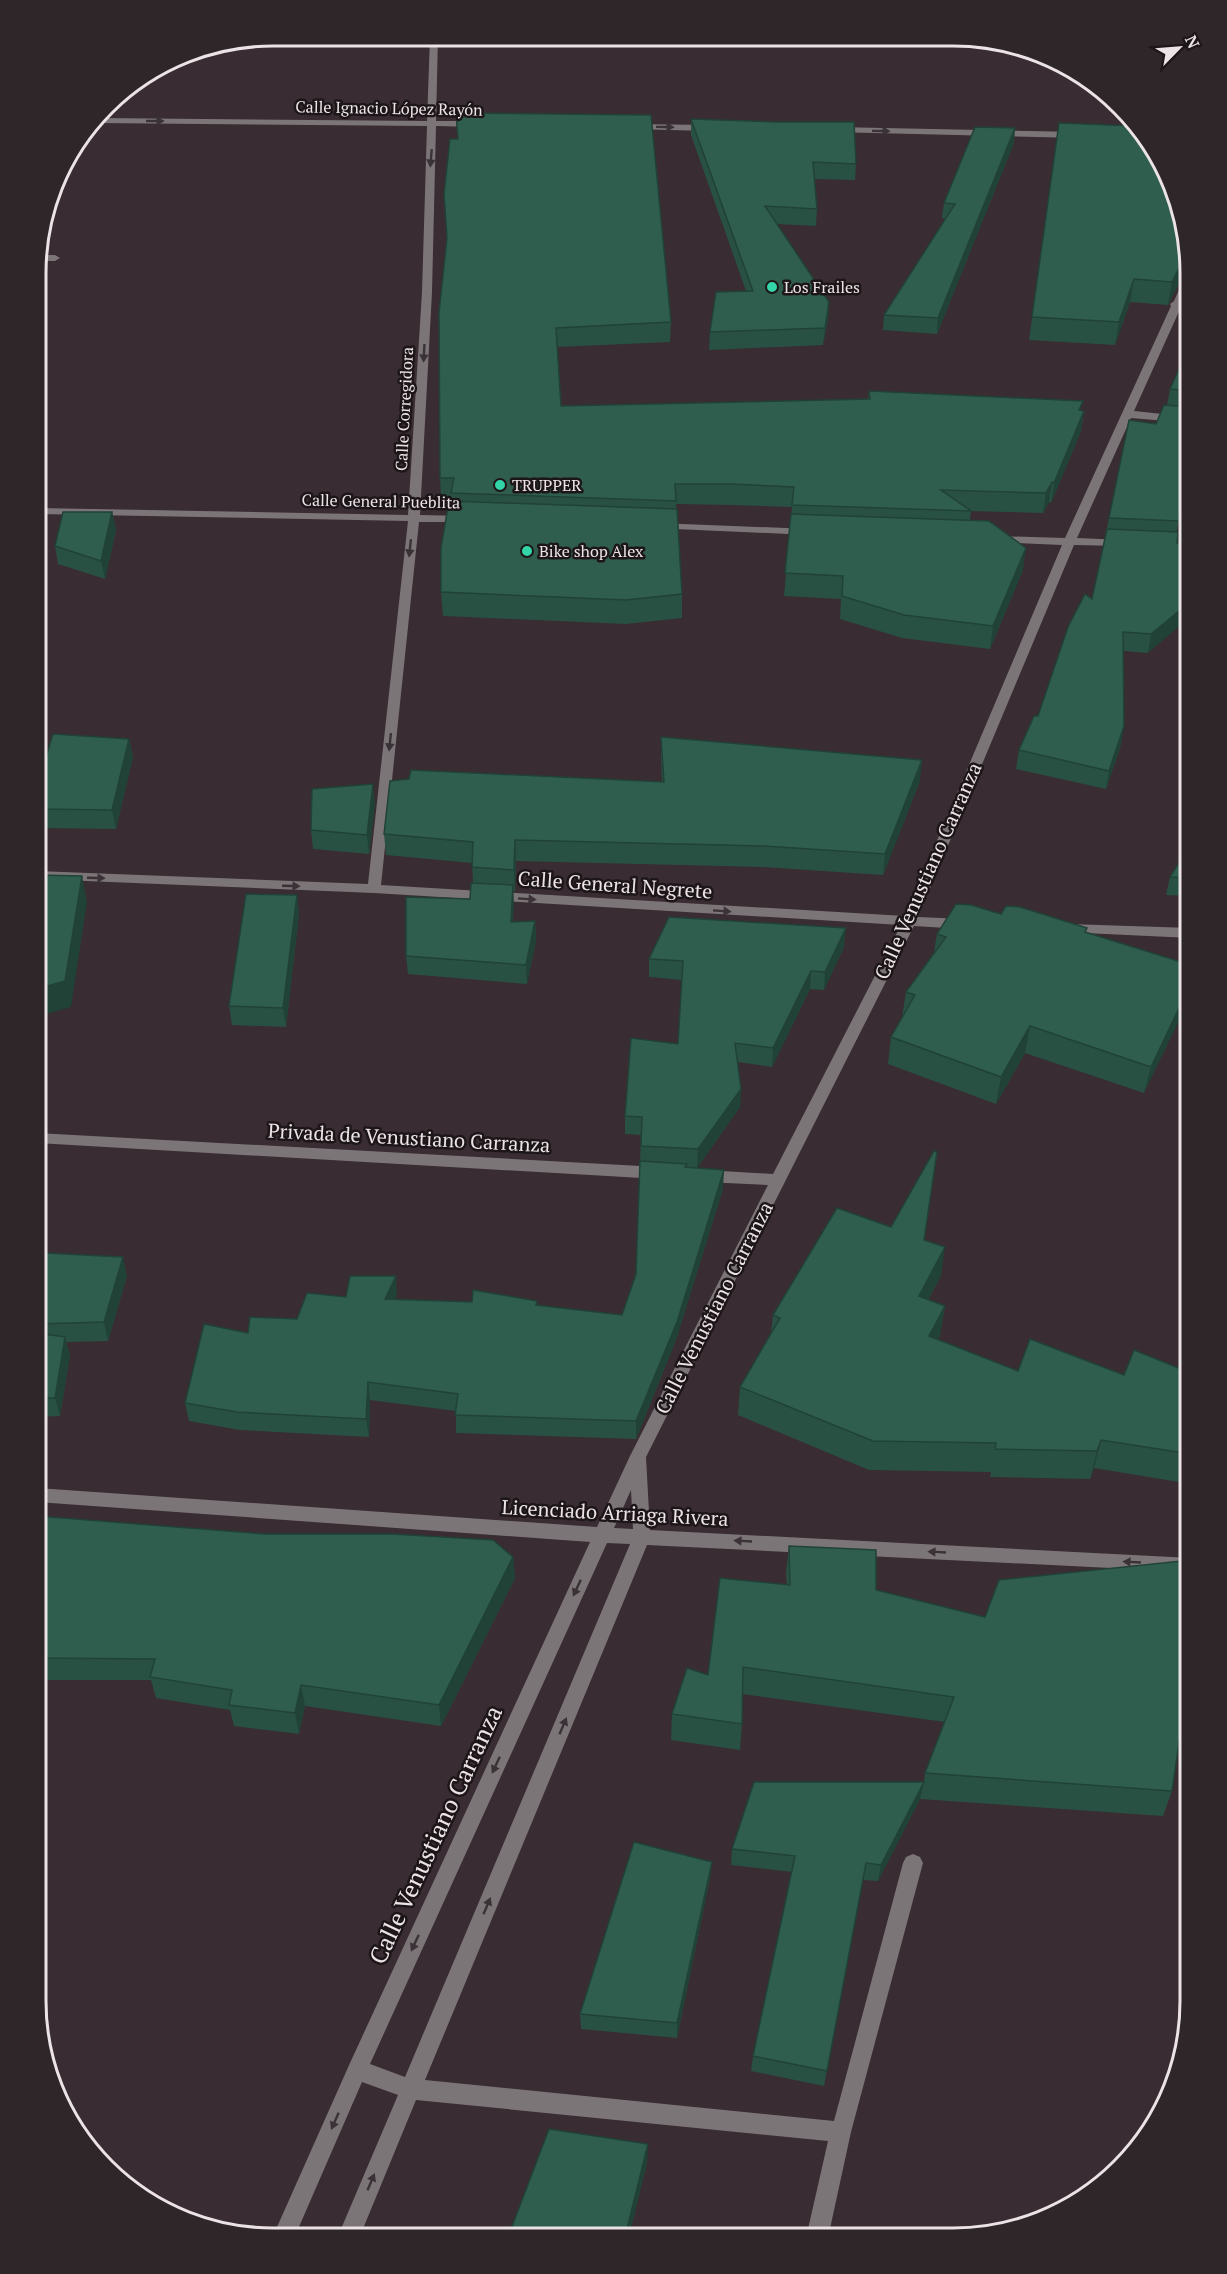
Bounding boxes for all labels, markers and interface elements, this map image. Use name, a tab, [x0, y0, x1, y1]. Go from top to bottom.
north arrow	[1149, 18, 1209, 78]
text: N	[1180, 32, 1205, 52]
street label: Calle Ignacio López Rayón	[295, 95, 483, 121]
one-way arrow	[146, 116, 165, 126]
one-way arrow	[656, 123, 675, 132]
one-way arrow	[872, 126, 891, 136]
one-way arrow	[426, 149, 435, 168]
place label: Los Frailes	[784, 276, 860, 298]
marker: Los Frailes	[765, 280, 779, 294]
one-way arrow	[419, 344, 428, 363]
street label: Calle Corregidora	[390, 346, 418, 472]
place label: TRUPPER	[512, 474, 582, 496]
marker: TRUPPER	[493, 478, 507, 492]
street label: Calle General Pueblita	[302, 489, 460, 513]
one-way arrow	[406, 538, 415, 557]
place label: Bike shop Alex	[539, 540, 644, 562]
marker: Bike shop Alex	[520, 544, 534, 558]
one-way arrow	[385, 732, 395, 751]
street label: Calle Venustiano Carranza	[867, 758, 988, 984]
street label: Calle General Negrete	[517, 864, 713, 905]
one-way arrow	[86, 873, 105, 882]
one-way arrow	[281, 881, 300, 890]
one-way arrow	[518, 894, 537, 903]
one-way arrow	[712, 906, 731, 915]
street label: Privada de Venustiano Carranza	[267, 1117, 551, 1158]
street label: Calle Venustiano Carranza	[648, 1197, 779, 1419]
street label: Licenciado Arriaga Rivera	[501, 1493, 729, 1532]
one-way arrow	[733, 1537, 752, 1546]
one-way arrow	[928, 1547, 947, 1556]
one-way arrow	[1123, 1557, 1142, 1566]
one-way arrow	[572, 1580, 581, 1597]
street label: Calle Venustiano Carranza	[361, 1700, 509, 1969]
one-way arrow	[558, 1716, 568, 1734]
one-way arrow	[491, 1757, 500, 1774]
one-way arrow	[482, 1896, 492, 1914]
one-way arrow	[410, 1934, 420, 1952]
one-way arrow	[330, 2112, 339, 2129]
one-way arrow	[366, 2173, 376, 2191]

